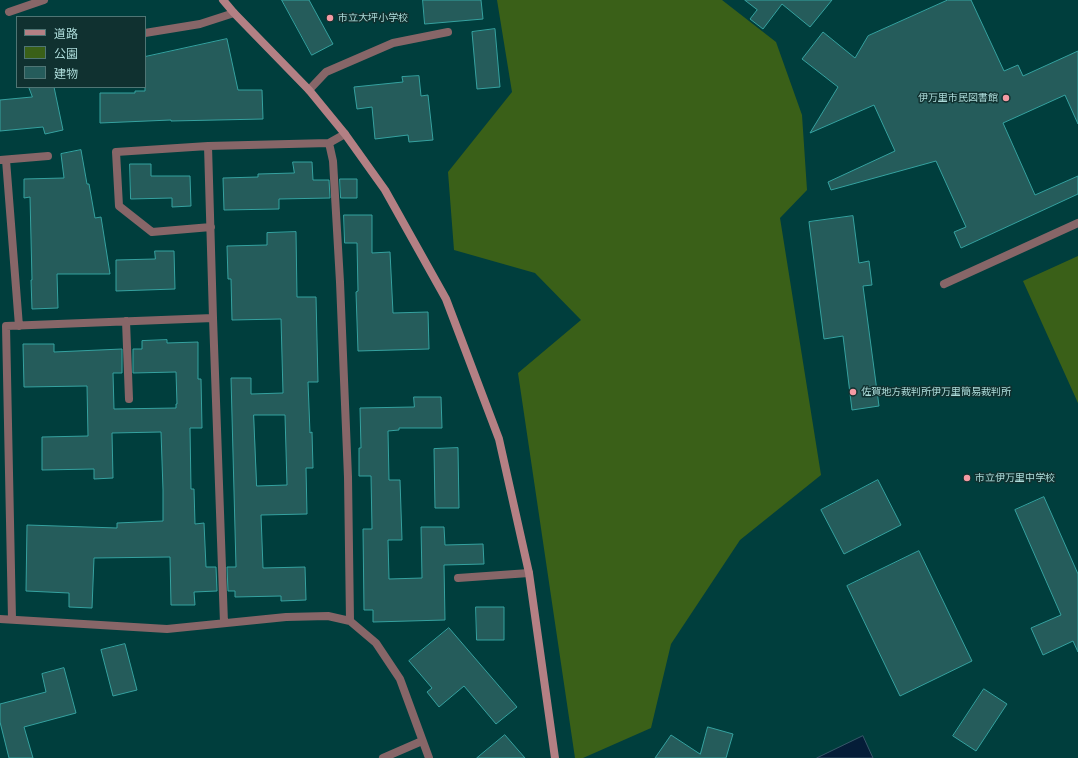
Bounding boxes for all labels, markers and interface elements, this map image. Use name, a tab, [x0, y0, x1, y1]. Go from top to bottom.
place label: 市立大坪小学校	[338, 12, 408, 24]
marker: 市立大坪小学校	[325, 13, 335, 23]
legend	[16, 16, 146, 88]
text: 道路	[54, 27, 78, 40]
text: 公園	[54, 47, 78, 60]
text: 建物	[54, 67, 78, 80]
place label: 伊万里市民図書館	[918, 92, 998, 104]
marker: 伊万里市民図書館	[1001, 93, 1011, 103]
place label: 佐賀地方裁判所伊万里簡易裁判所	[861, 386, 1011, 398]
marker: 佐賀地方裁判所伊万里簡易裁判所	[848, 387, 858, 397]
place label: 市立伊万里中学校	[975, 472, 1055, 484]
marker: 市立伊万里中学校	[962, 473, 972, 483]

